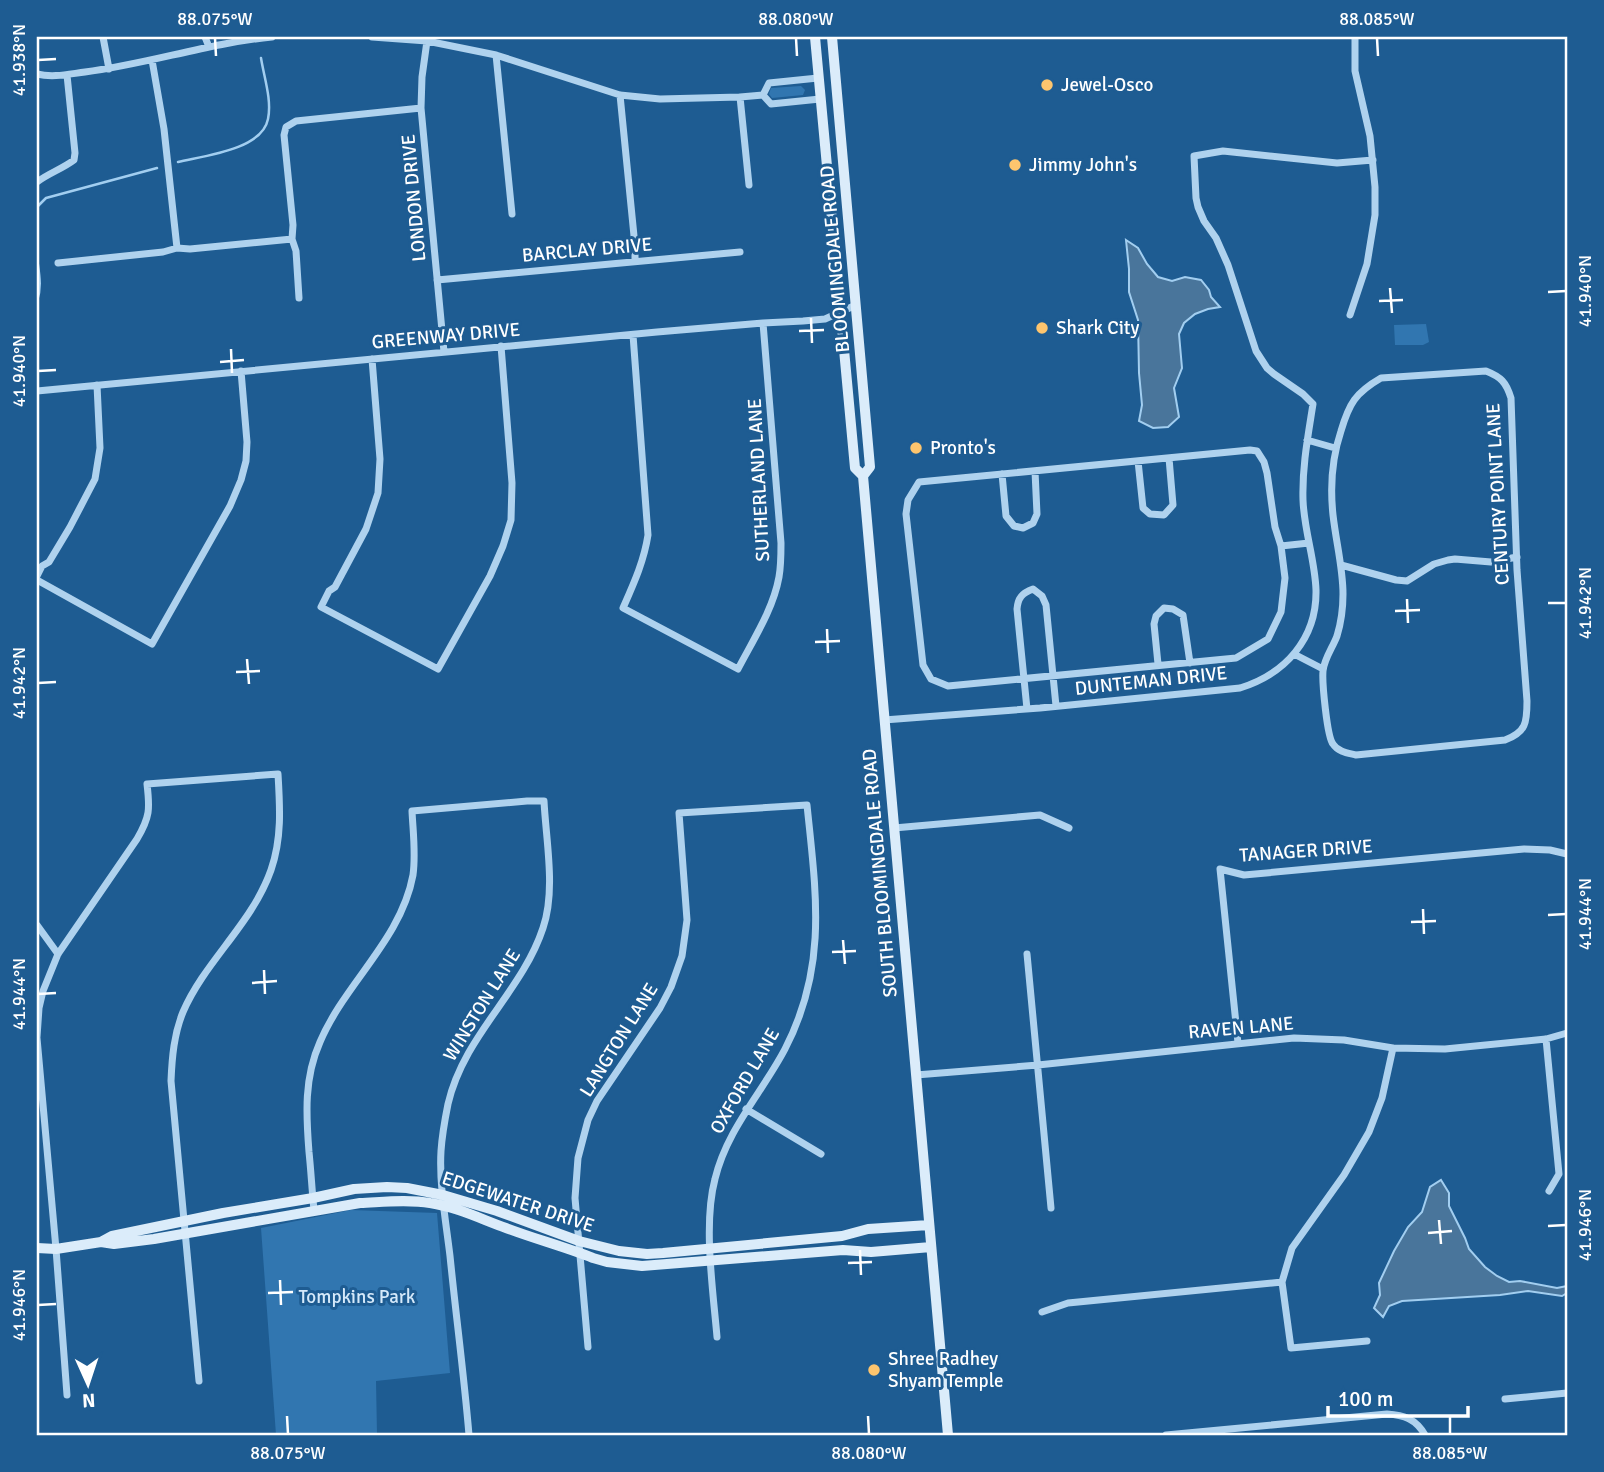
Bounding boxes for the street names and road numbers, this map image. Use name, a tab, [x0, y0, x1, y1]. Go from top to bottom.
street label: LONDON DRIVE	[396, 133, 432, 263]
street label: BLOOMINGDALE ROAD	[815, 165, 855, 353]
street label: BARCLAY DRIVE	[521, 232, 653, 268]
street label: GREENWAY DRIVE	[371, 318, 521, 354]
street label: SUTHERLAND LANE	[743, 398, 775, 562]
street label: CENTURY POINT LANE	[1481, 402, 1515, 586]
street label: DUNTEMAN DRIVE	[1074, 661, 1228, 701]
street label: SOUTH BLOOMINGDALE ROAD	[857, 748, 903, 998]
street label: TANAGER DRIVE	[1239, 834, 1373, 868]
street label: WINSTON LANE	[438, 944, 526, 1066]
street label: LANGTON LANE	[574, 979, 664, 1101]
street label: RAVEN LANE	[1187, 1011, 1295, 1045]
street label: OXFORD LANE	[705, 1024, 785, 1138]
street label: EDGEWATER DRIVE	[439, 1166, 597, 1238]

